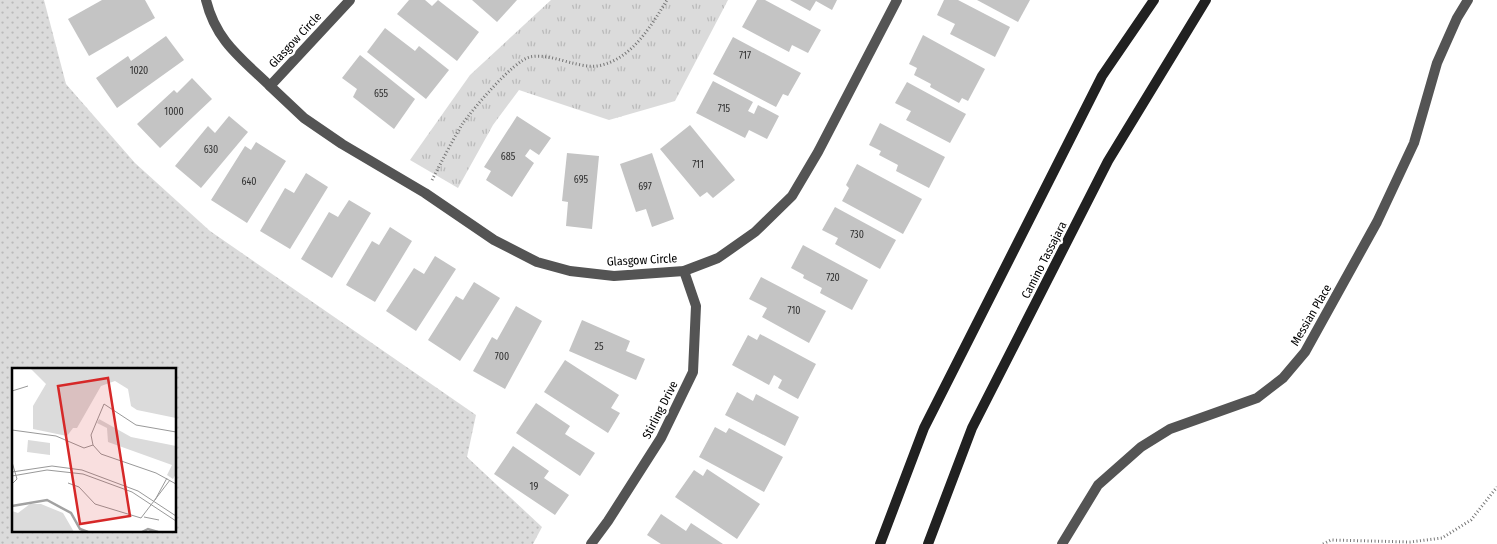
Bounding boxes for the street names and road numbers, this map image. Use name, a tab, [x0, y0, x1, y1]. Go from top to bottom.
street label: Glasgow Circle	[266, 9, 324, 71]
street label: Camino Tassajara	[1019, 219, 1070, 301]
street label: Glasgow Circle	[606, 251, 678, 269]
street label: Messian Place	[1288, 282, 1334, 348]
street label: Stirling Drive	[639, 378, 681, 441]

